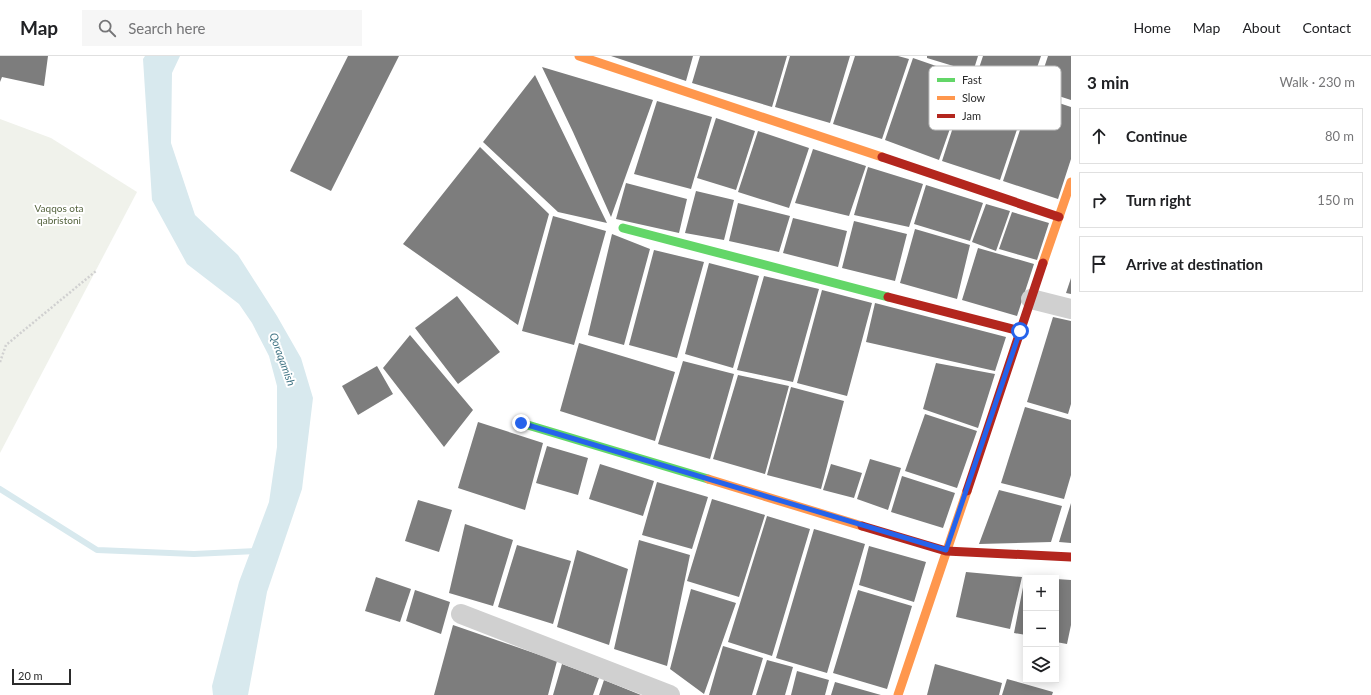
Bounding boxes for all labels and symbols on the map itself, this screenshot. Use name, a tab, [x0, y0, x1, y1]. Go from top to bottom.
legend	[929, 66, 1061, 130]
text: Fast	[962, 73, 982, 86]
text: Slow	[962, 91, 986, 104]
text: Jam	[962, 109, 981, 122]
park label: Vaqqos ota qabristoni	[35, 202, 83, 226]
route start	[1011, 322, 1029, 340]
water label: Qoraqamish	[267, 331, 299, 388]
route end	[512, 414, 530, 432]
scale bar	[12, 667, 71, 686]

